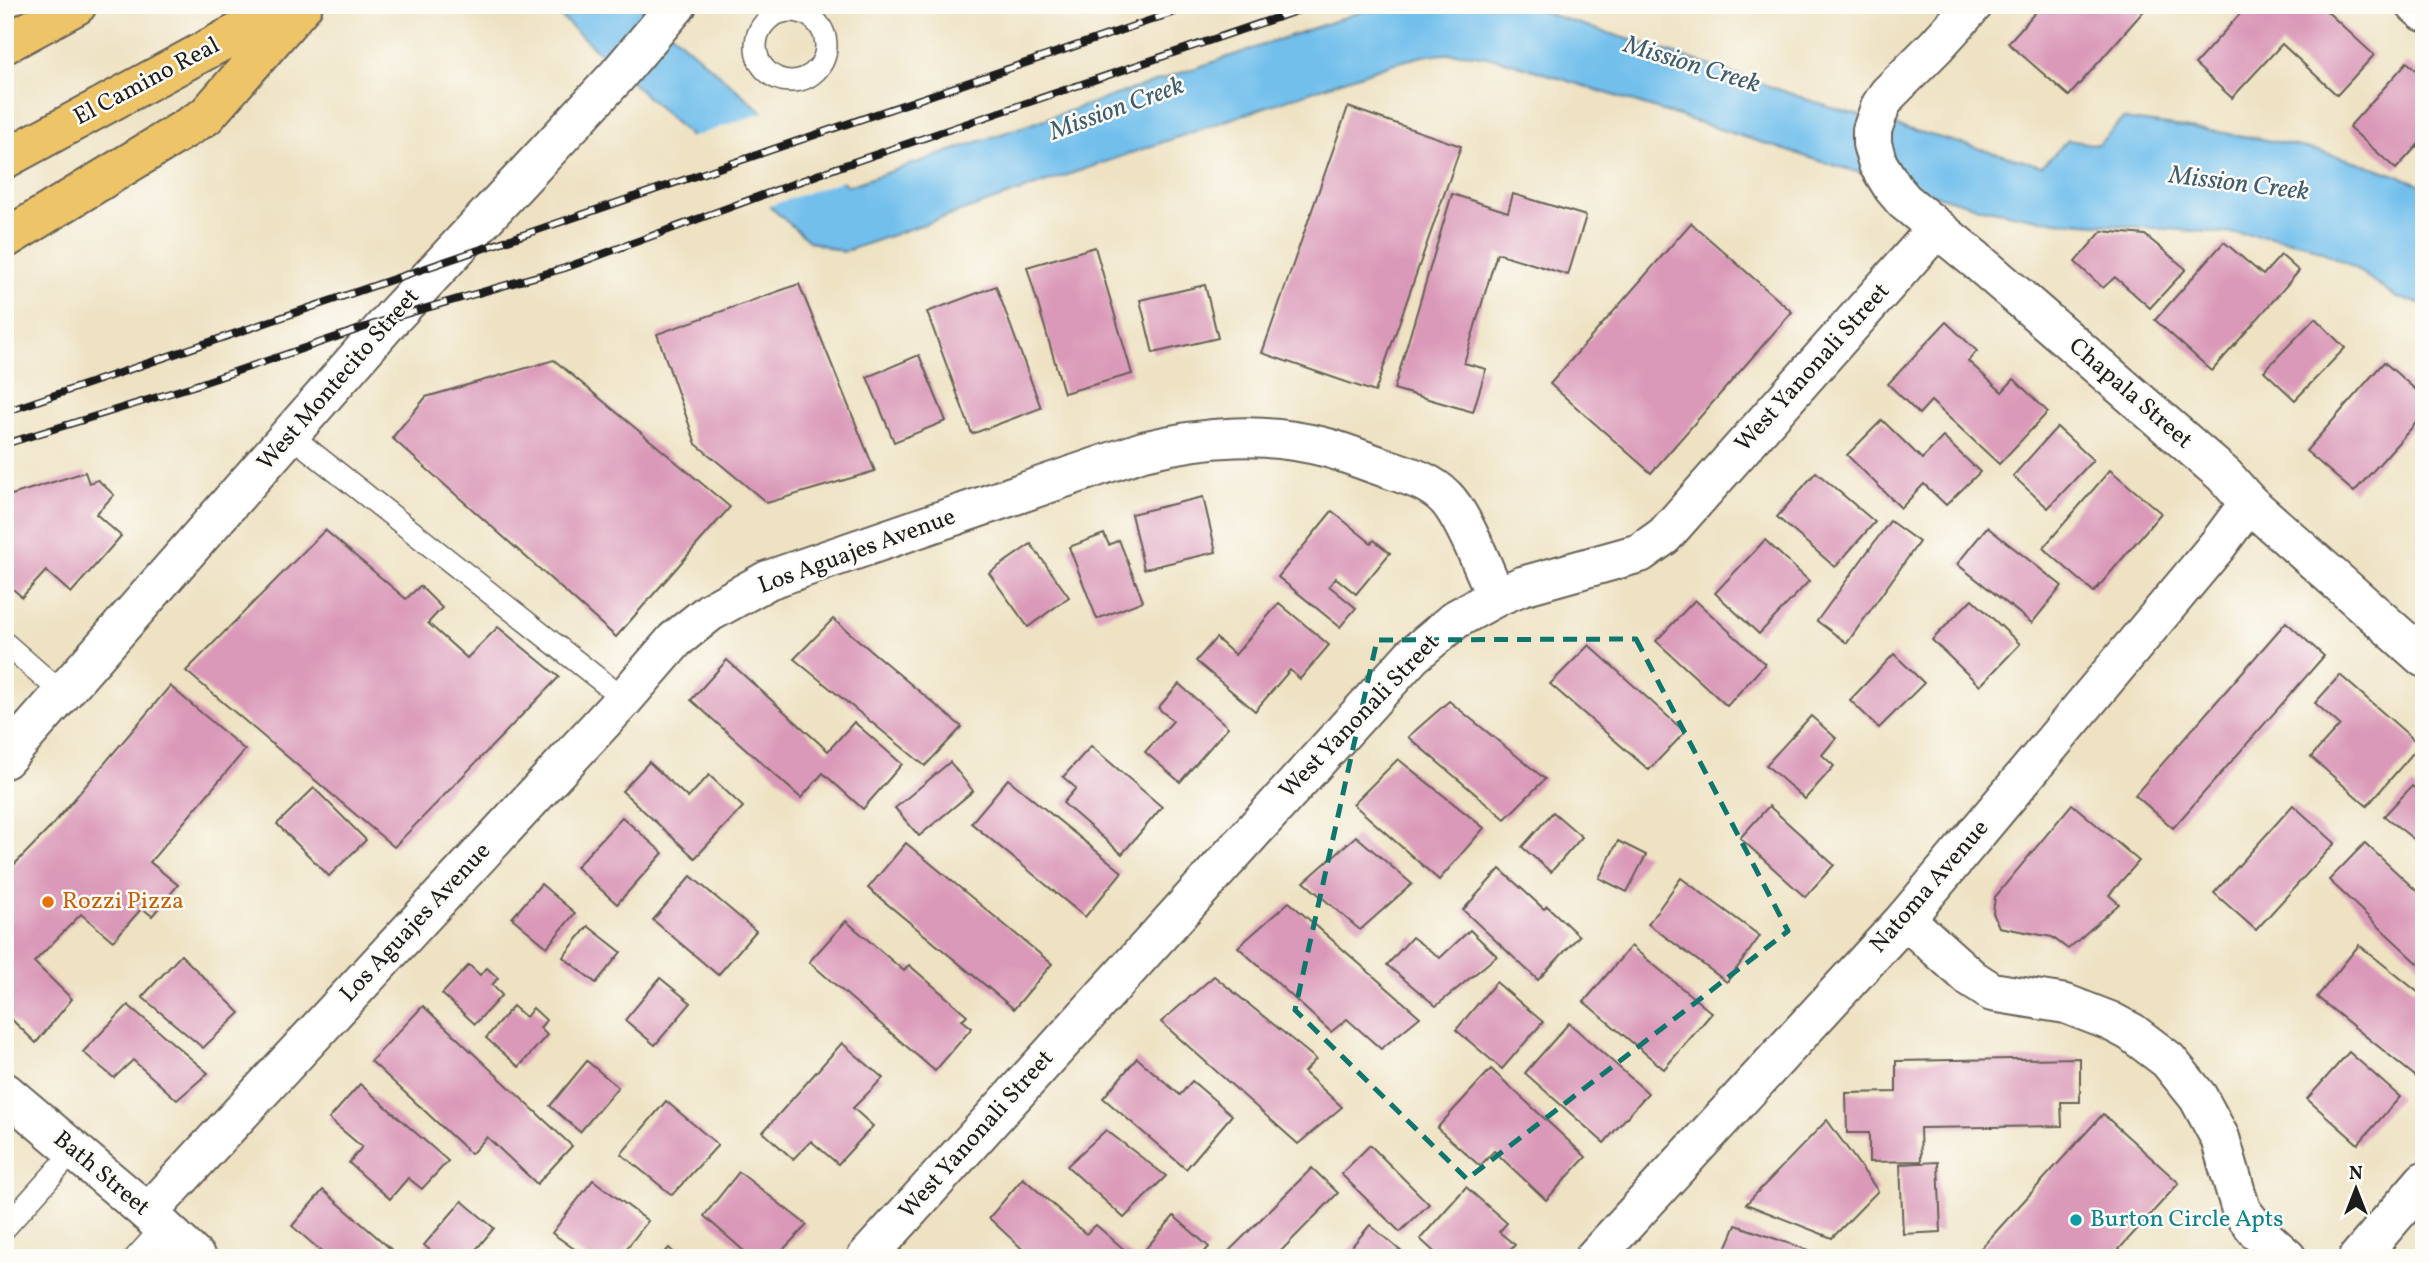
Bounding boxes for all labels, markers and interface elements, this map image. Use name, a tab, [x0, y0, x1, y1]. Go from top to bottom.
water label: Mission Creek	[1618, 27, 1765, 103]
street label: El Camino Real	[68, 29, 226, 135]
water label: Mission Creek	[1044, 68, 1189, 150]
water label: Mission Creek	[2166, 157, 2311, 210]
street label: West Yanonali Street	[1728, 276, 1898, 460]
street label: West Montecito Street	[250, 281, 428, 479]
street label: Chapala Street	[2061, 330, 2199, 458]
street label: Los Aguajes Avenue	[754, 501, 960, 603]
street label: West Yanonali Street	[1272, 627, 1448, 807]
street label: Natoma Avenue	[1862, 813, 1998, 961]
street label: Los Aguajes Avenue	[333, 835, 499, 1011]
place label: Rozzi Pizza	[62, 885, 184, 919]
marker: Rozzi Pizza	[40, 894, 56, 910]
street label: West Yanonali Street	[892, 1043, 1062, 1227]
street label: Bath Street	[45, 1123, 157, 1225]
north arrow	[2320, 1154, 2390, 1224]
text: N	[2349, 1161, 2363, 1187]
place label: Burton Circle Apts	[2090, 1203, 2283, 1237]
marker: Burton Circle Apts	[2068, 1212, 2084, 1228]

